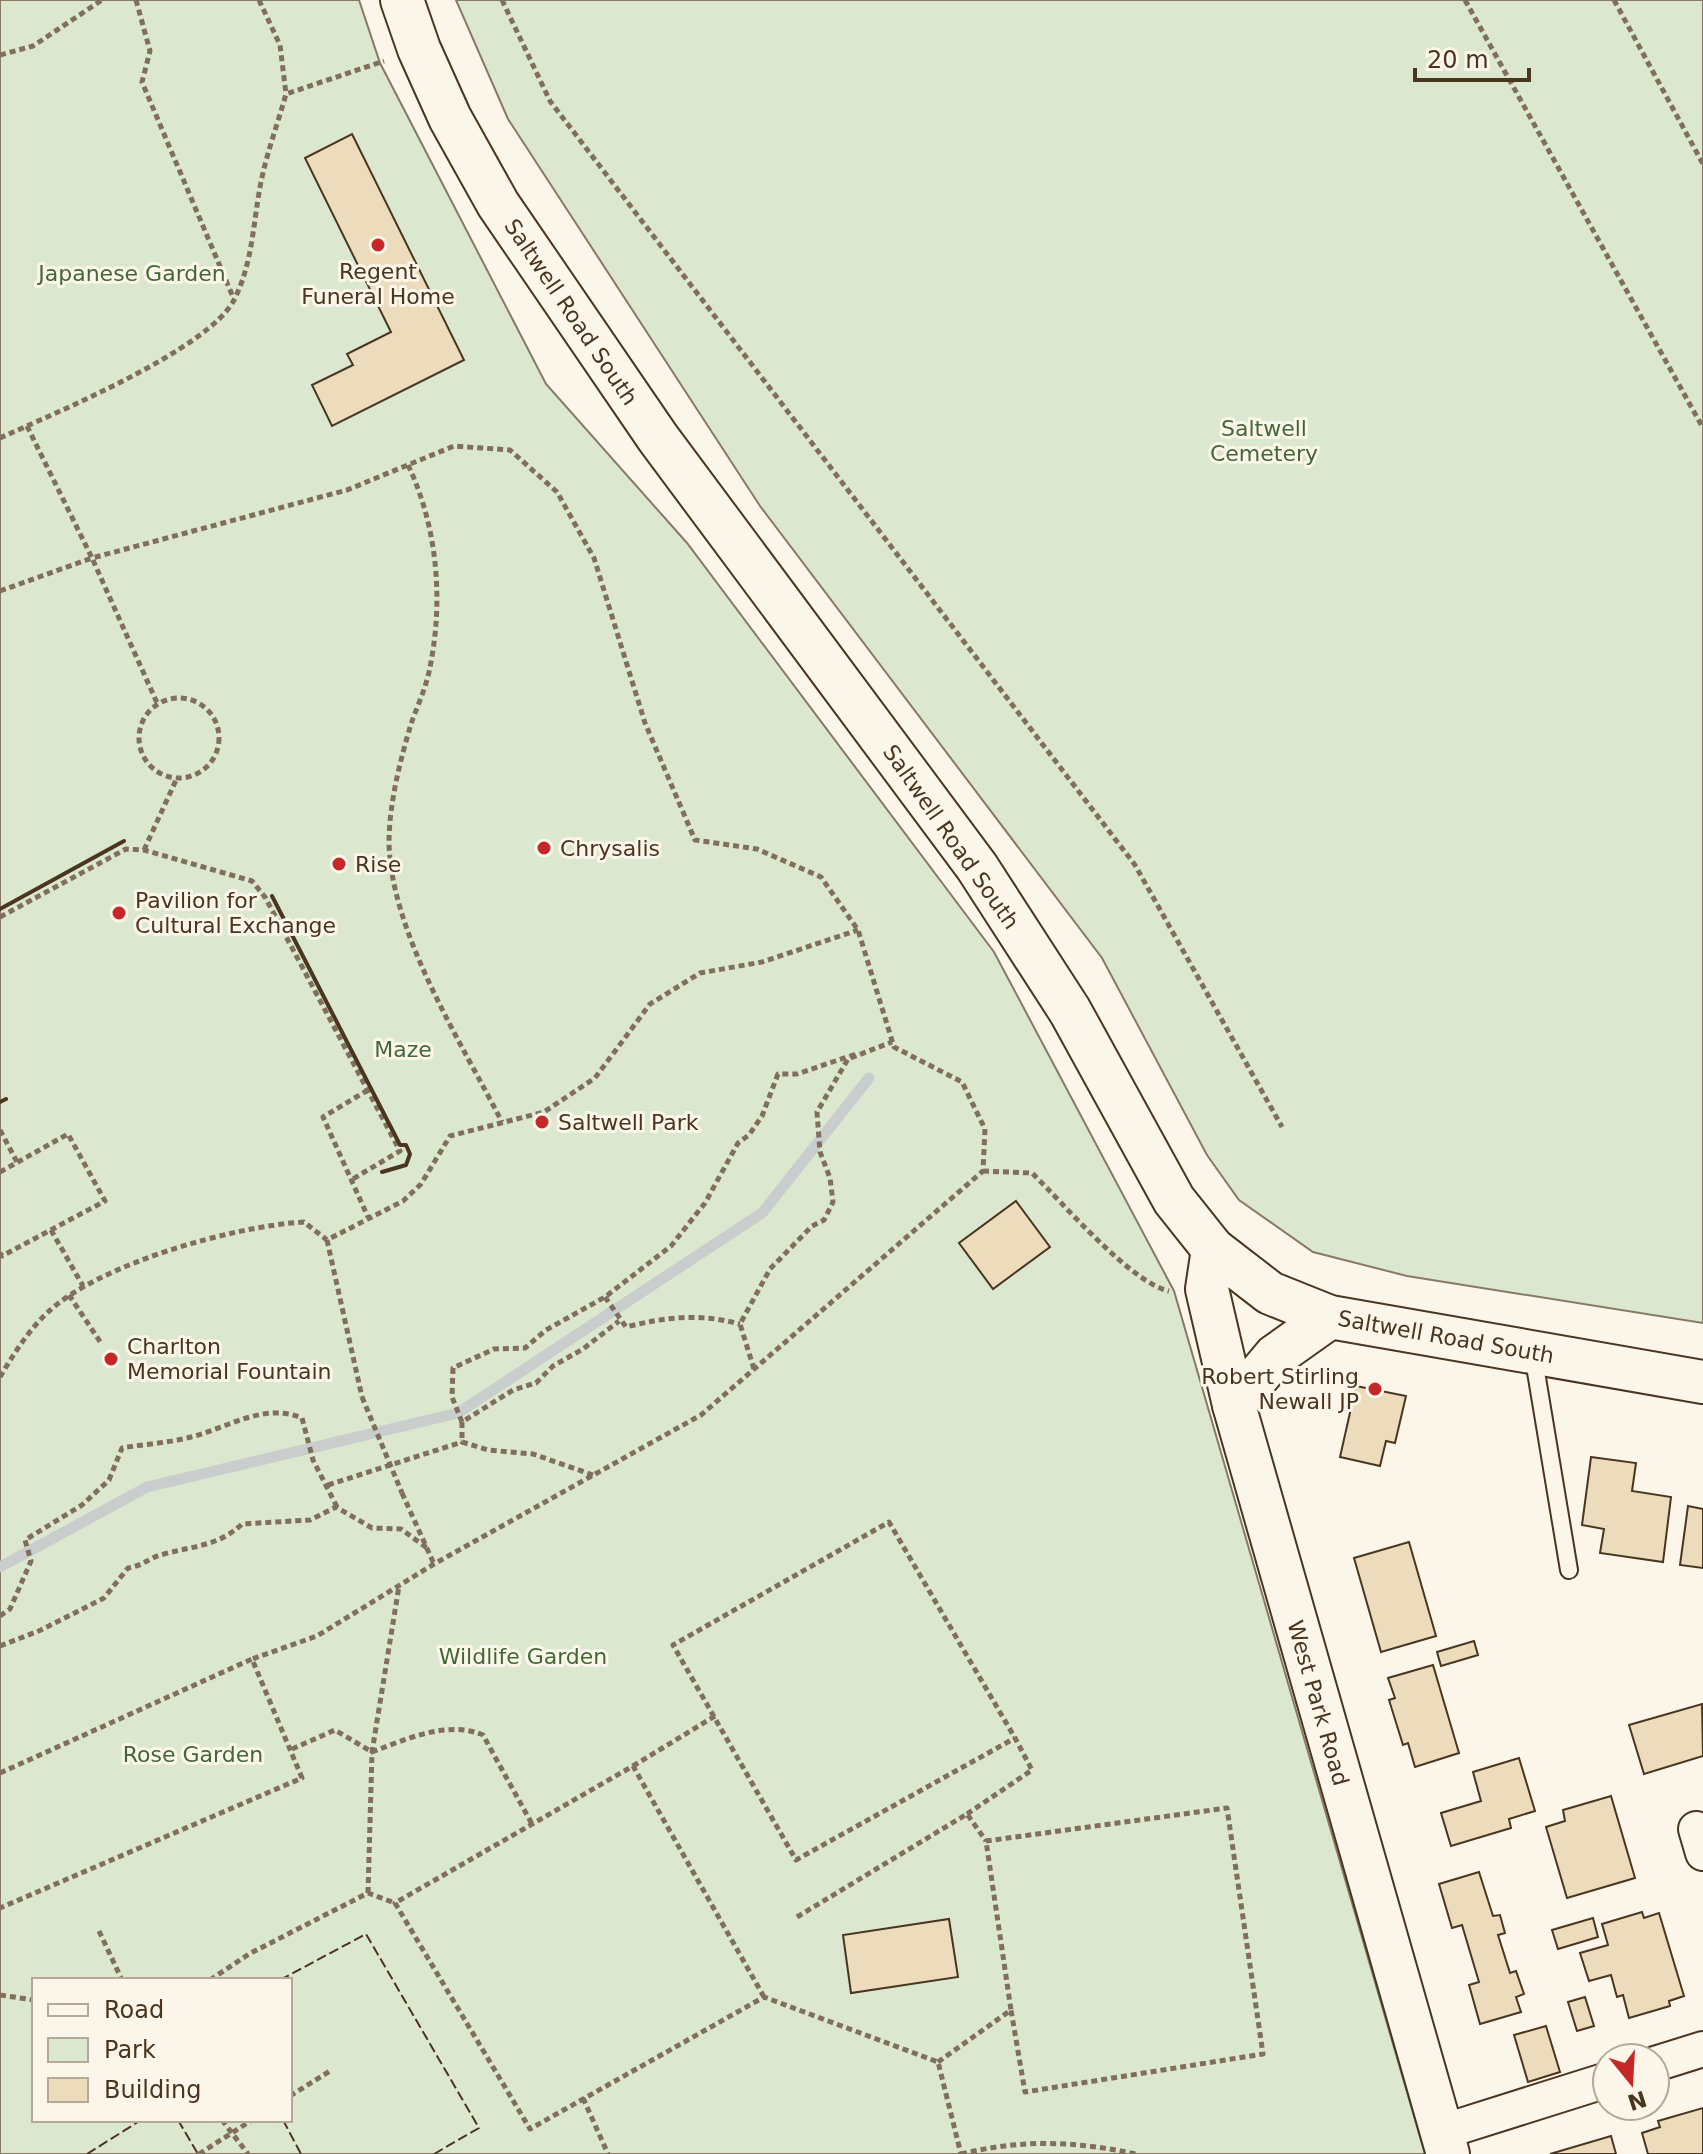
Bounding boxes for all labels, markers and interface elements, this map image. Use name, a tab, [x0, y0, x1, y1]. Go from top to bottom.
scale bar	[1415, 32, 1529, 82]
text: 20 m	[1427, 46, 1489, 74]
street label: Saltwell Road South	[499, 214, 643, 410]
marker: Regent Funeral Home	[369, 236, 387, 254]
place label: Regent Funeral Home	[301, 259, 455, 309]
park label: Japanese Garden	[36, 261, 226, 286]
park label: Saltwell Cemetery	[1210, 416, 1318, 466]
street label: Saltwell Road South	[878, 740, 1024, 934]
place label: Chrysalis	[560, 836, 660, 861]
marker: Chrysalis	[535, 839, 553, 857]
place label: Rise	[355, 852, 401, 877]
marker: Rise	[330, 855, 348, 873]
place label: Pavilion for Cultural Exchange	[135, 888, 336, 938]
marker: Pavilion for Cultural Exchange	[110, 904, 128, 922]
park label: Maze	[374, 1037, 432, 1062]
place label: Saltwell Park	[558, 1110, 699, 1135]
marker: Saltwell Park	[533, 1113, 551, 1131]
street label: Saltwell Road South	[1336, 1306, 1556, 1368]
place label: Charlton Memorial Fountain	[127, 1334, 332, 1384]
marker: Charlton Memorial Fountain	[102, 1350, 120, 1368]
place label: Robert Stirling Newall JP	[1201, 1364, 1359, 1414]
marker: Robert Stirling Newall JP	[1366, 1380, 1384, 1398]
street label: West Park Road	[1282, 1617, 1354, 1789]
park label: Wildlife Garden	[439, 1644, 607, 1669]
park label: Rose Garden	[123, 1742, 263, 1767]
legend	[32, 1978, 292, 2122]
text: Road	[104, 1996, 164, 2024]
text: Park	[104, 2036, 156, 2064]
north arrow	[1591, 2042, 1671, 2122]
text: Building	[104, 2076, 201, 2104]
text: N	[1624, 2086, 1650, 2115]

